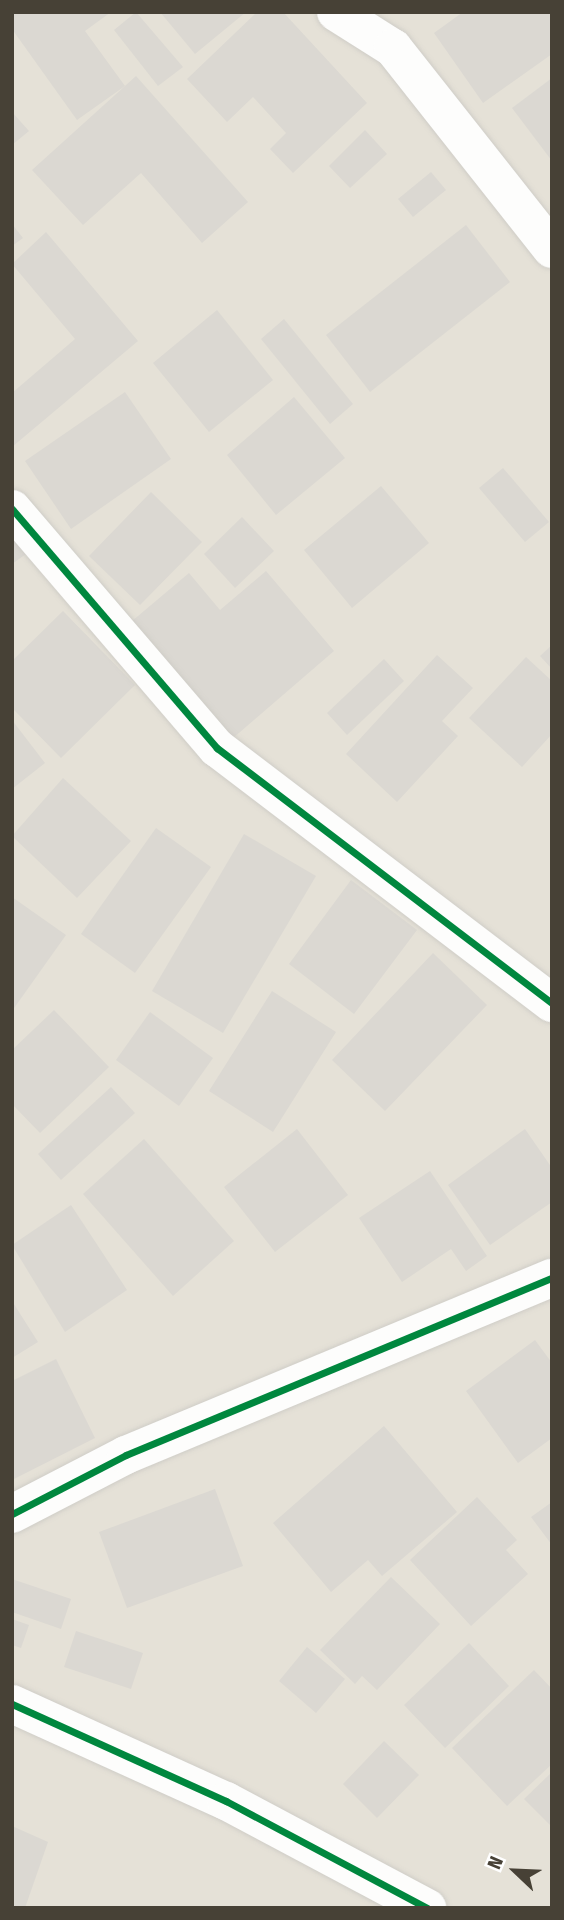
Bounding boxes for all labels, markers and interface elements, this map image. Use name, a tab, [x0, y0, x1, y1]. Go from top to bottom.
north arrow	[480, 1836, 550, 1906]
text: N	[482, 1853, 508, 1872]

